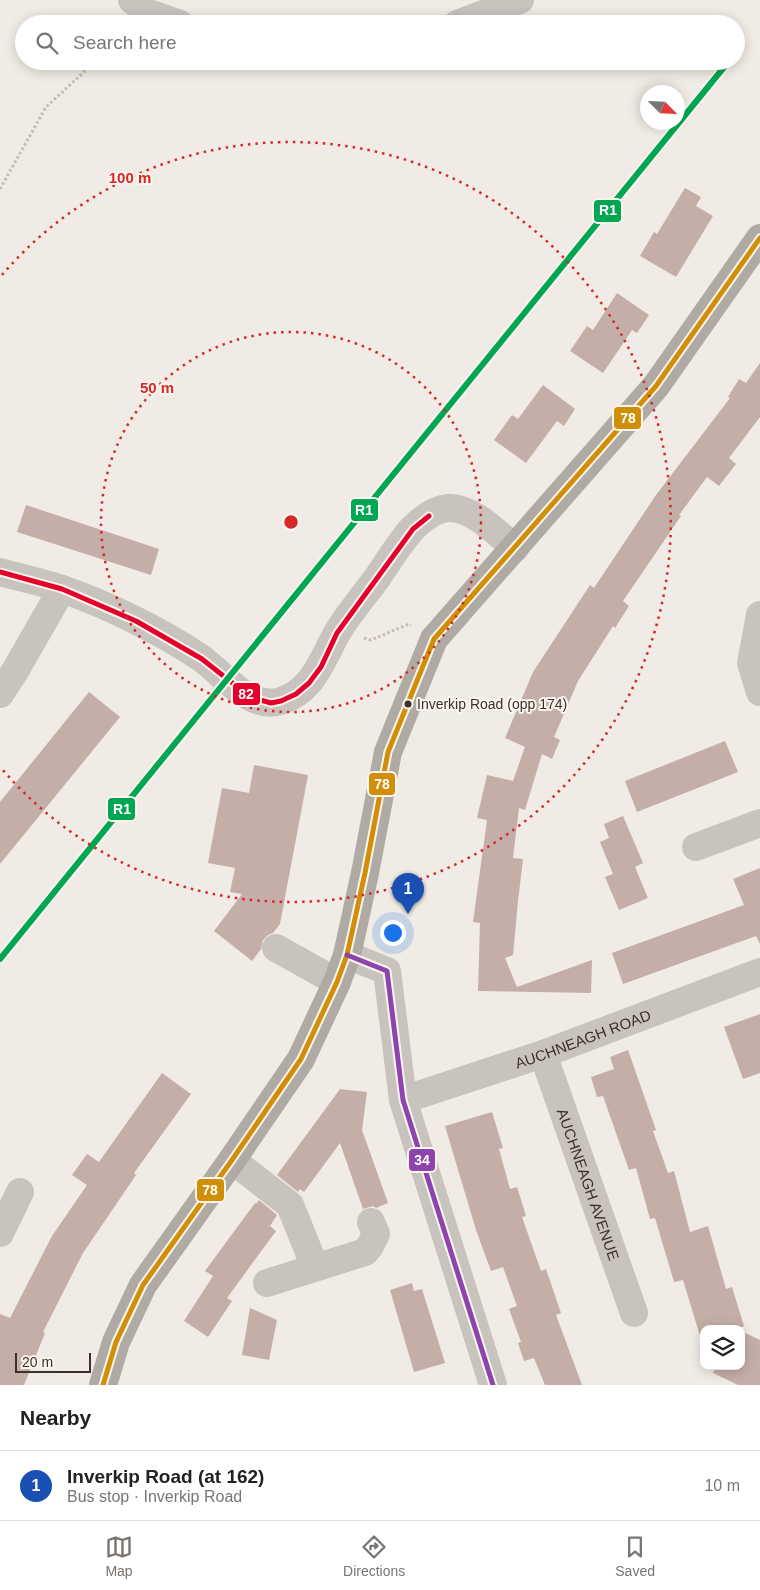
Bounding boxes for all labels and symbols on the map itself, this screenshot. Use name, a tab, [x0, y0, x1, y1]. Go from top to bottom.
north arrow	[640, 85, 685, 130]
text: 100 m	[109, 169, 151, 186]
line badge: R1	[593, 199, 622, 223]
text: R1	[599, 202, 617, 218]
text: 50 m	[140, 379, 174, 396]
line badge: 78	[613, 406, 642, 430]
text: 78	[620, 410, 636, 426]
line badge: R1	[350, 498, 379, 522]
text: R1	[355, 502, 373, 518]
centre of rings	[282, 513, 300, 531]
line badge: 82	[232, 682, 261, 706]
text: 82	[238, 686, 254, 702]
place label: Inverkip Road (opp 174)	[417, 696, 567, 712]
marker: Inverkip Road (opp 174)	[403, 699, 413, 709]
line badge: 78	[368, 772, 396, 796]
text: 78	[374, 776, 390, 792]
line badge: R1	[107, 797, 136, 821]
text: R1	[113, 801, 131, 817]
pin: 1	[392, 873, 424, 914]
your location	[380, 920, 406, 946]
street label: AUCHNEAGH ROAD	[513, 1006, 653, 1071]
street label: AUCHNEAGH AVENUE	[554, 1106, 623, 1262]
line badge: 34	[408, 1148, 436, 1172]
text: 34	[414, 1152, 430, 1168]
line badge: 78	[196, 1178, 225, 1202]
text: 78	[202, 1182, 218, 1198]
scale bar	[15, 1350, 91, 1373]

